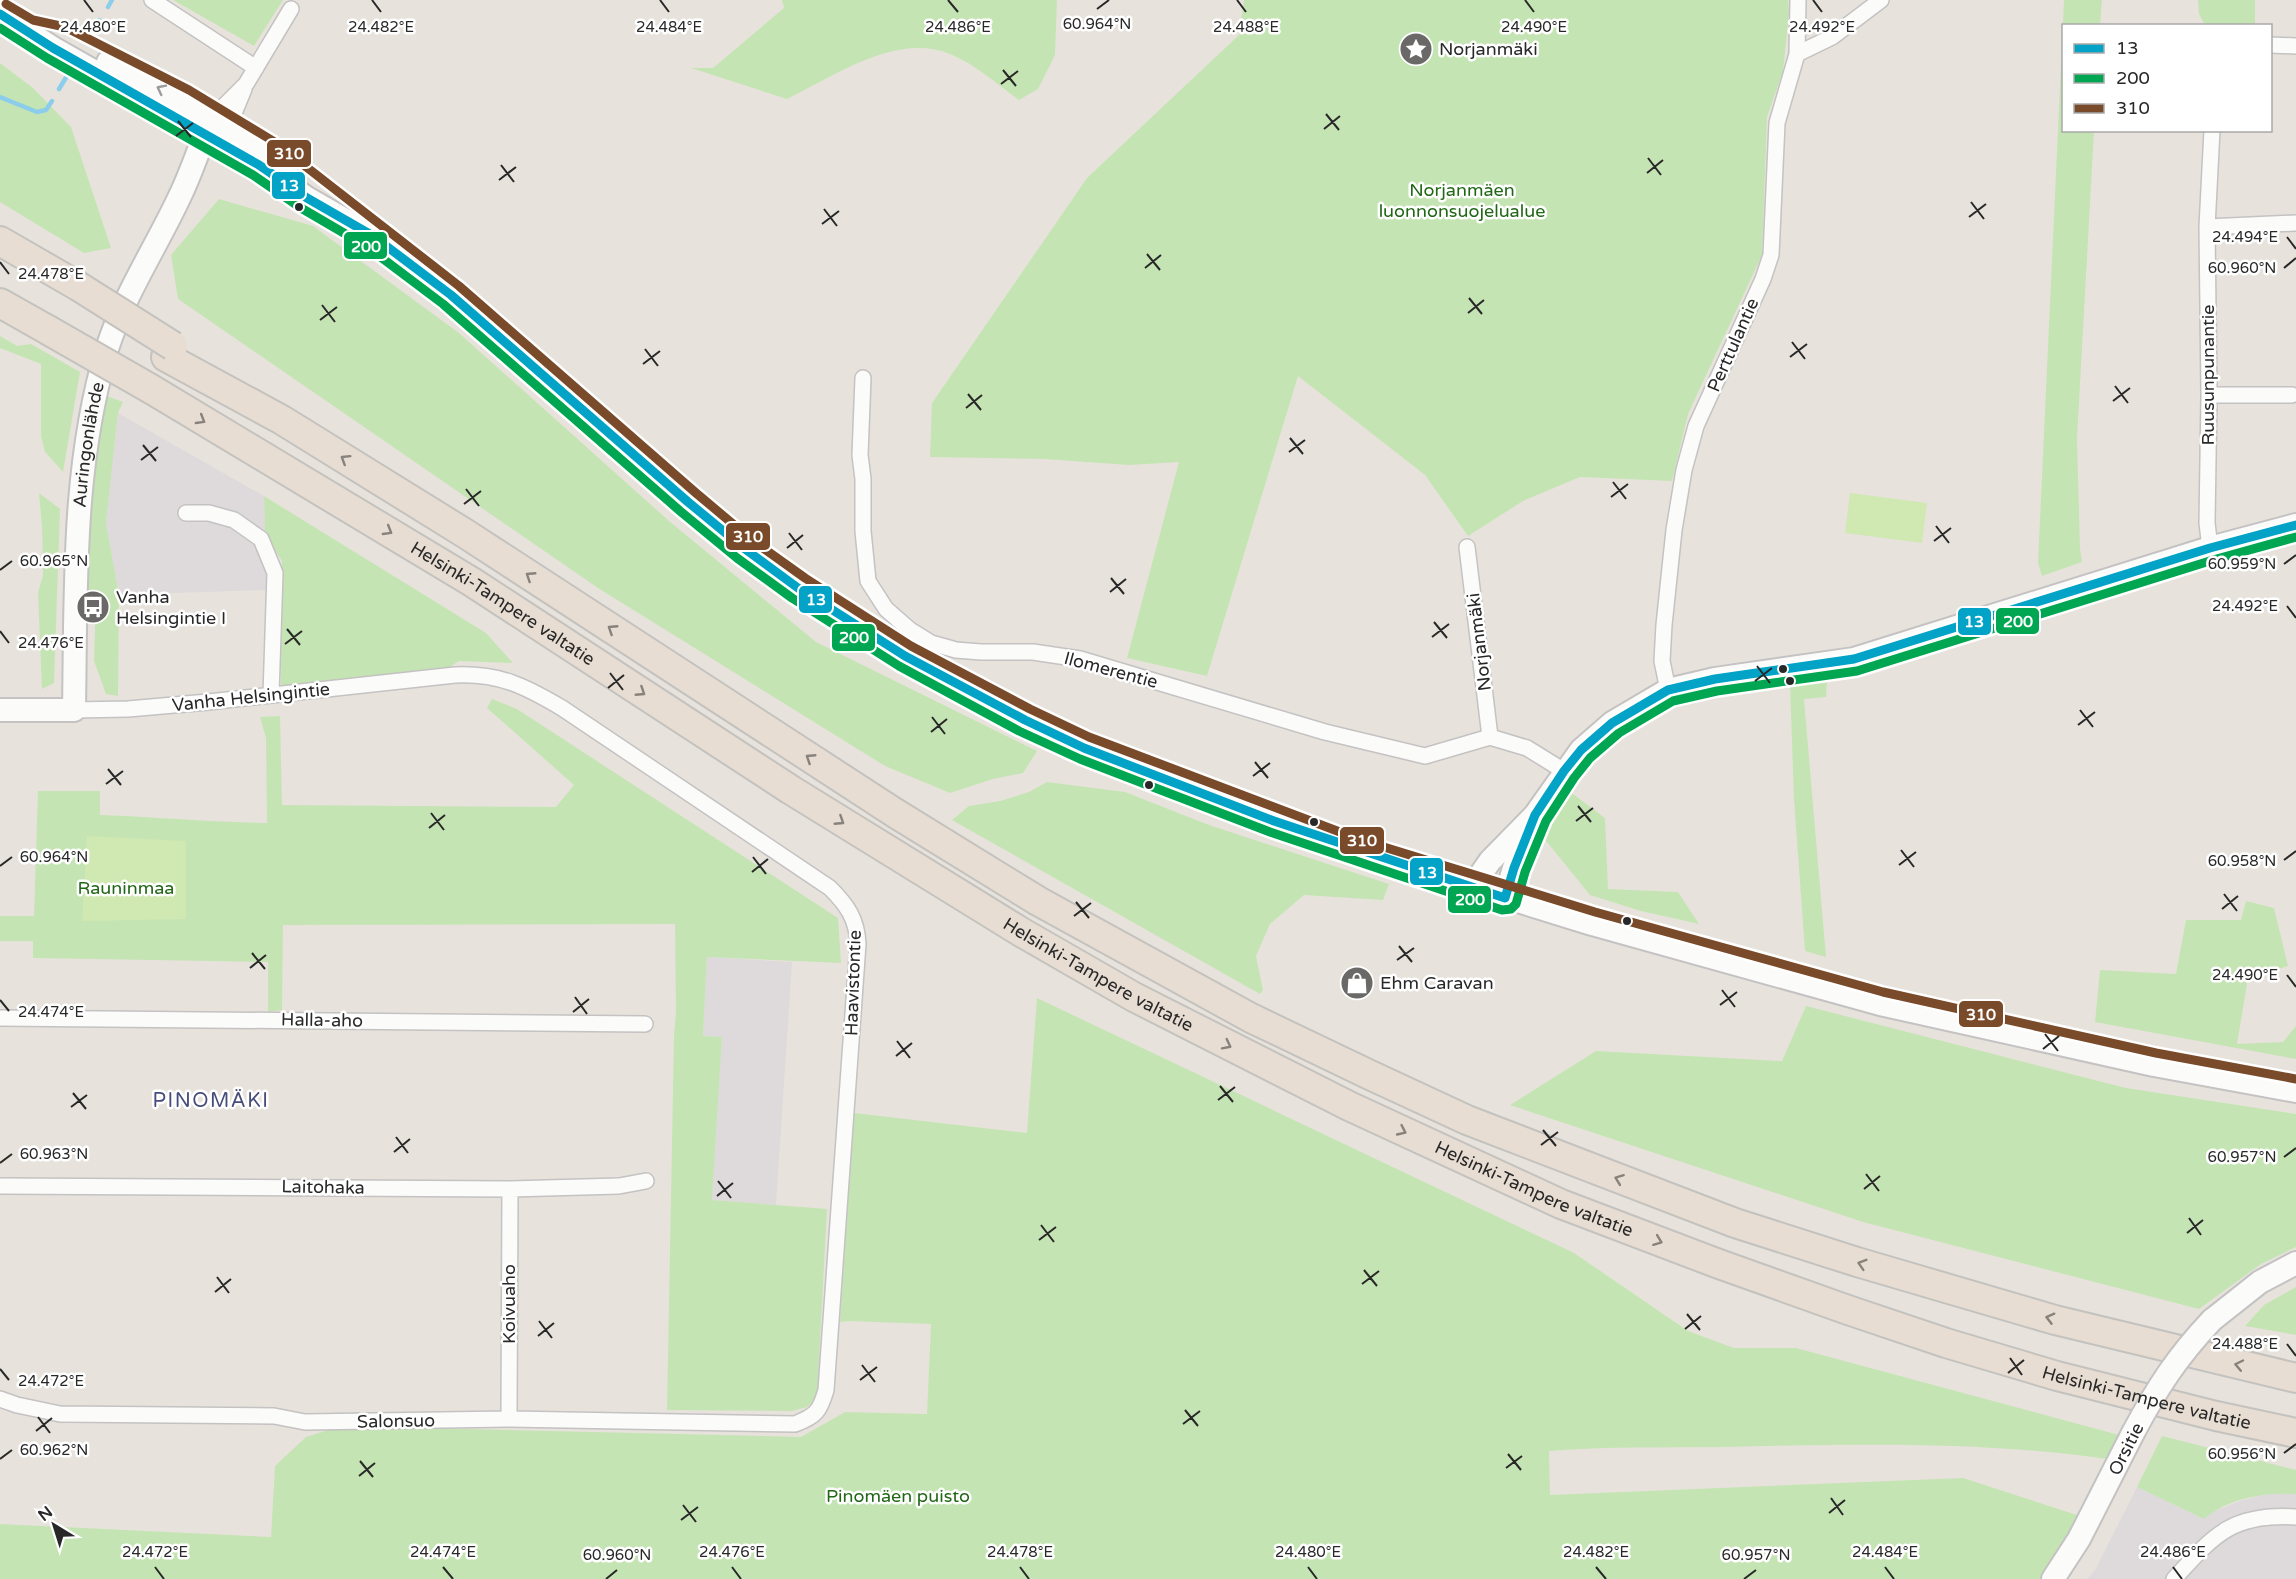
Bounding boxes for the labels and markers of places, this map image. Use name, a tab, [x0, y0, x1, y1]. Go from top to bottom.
place icon: Norjanmäki	[1398, 31, 1434, 67]
place label: Norjanmäki	[1439, 38, 1538, 60]
unlabelled marker	[293, 201, 305, 213]
place label: Vanha Helsingintie I	[116, 586, 226, 629]
bus stop icon: Vanha Helsingintie I	[75, 589, 111, 625]
unlabelled marker	[1777, 663, 1789, 675]
unlabelled marker	[1784, 675, 1796, 687]
unlabelled marker	[1143, 779, 1155, 791]
unlabelled marker	[1308, 816, 1320, 828]
unlabelled marker	[1621, 915, 1633, 927]
shop icon: Ehm Caravan	[1339, 965, 1375, 1001]
place label: Ehm Caravan	[1380, 972, 1494, 994]

